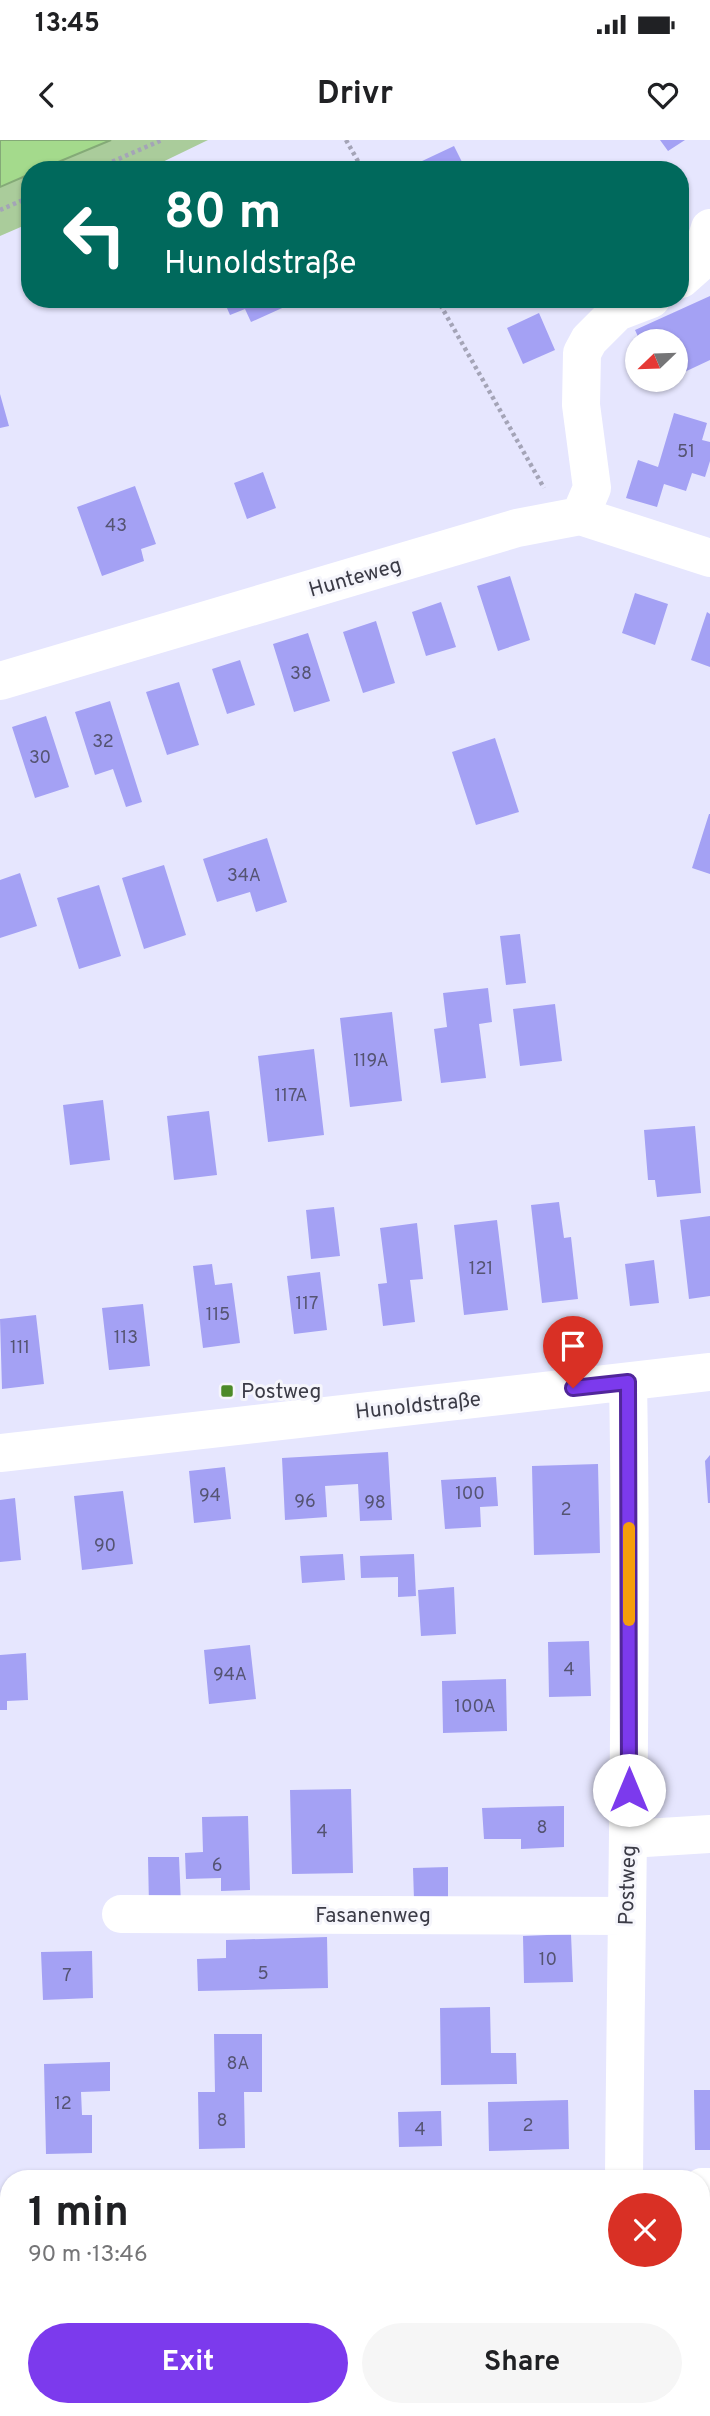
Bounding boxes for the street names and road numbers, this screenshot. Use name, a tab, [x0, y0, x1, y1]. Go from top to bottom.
street label: Hunteweg	[306, 552, 405, 605]
street label: Hunoldstraße	[354, 1386, 482, 1427]
street label: Postweg	[614, 1844, 643, 1926]
street label: Fasanenweg	[315, 1903, 431, 1930]

